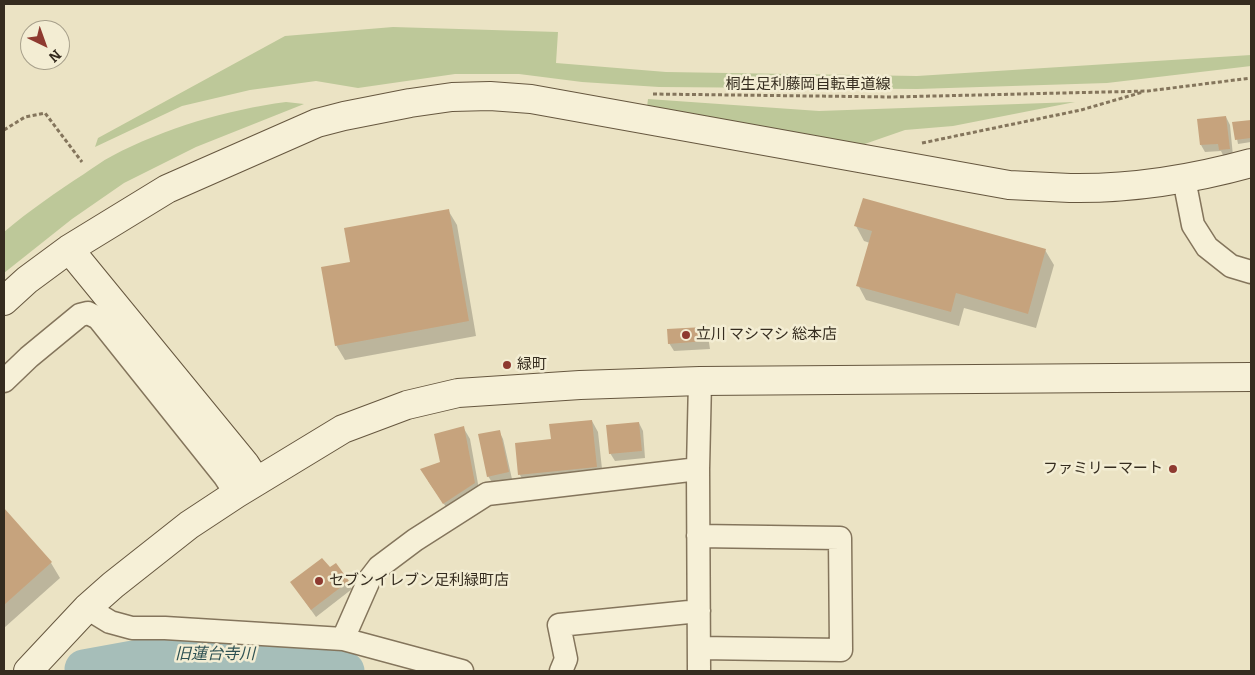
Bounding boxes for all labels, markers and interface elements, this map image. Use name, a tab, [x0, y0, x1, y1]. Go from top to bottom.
north arrow	[20, 20, 70, 70]
text: N	[45, 46, 64, 66]
street label: 桐生足利藤岡自転車道線	[726, 76, 890, 94]
place label: 立川 マシマシ 総本店	[696, 326, 837, 344]
marker: 立川 マシマシ 総本店	[680, 329, 692, 341]
place label: 緑町	[517, 356, 547, 374]
marker: 緑町	[501, 359, 513, 371]
place label: ファミリーマート	[1043, 460, 1163, 478]
marker: ファミリーマート	[1167, 463, 1179, 475]
place label: セブンイレブン足利緑町店	[329, 572, 509, 590]
marker: セブンイレブン足利緑町店	[313, 575, 325, 587]
water label: 旧蓮台寺川	[175, 645, 255, 665]

